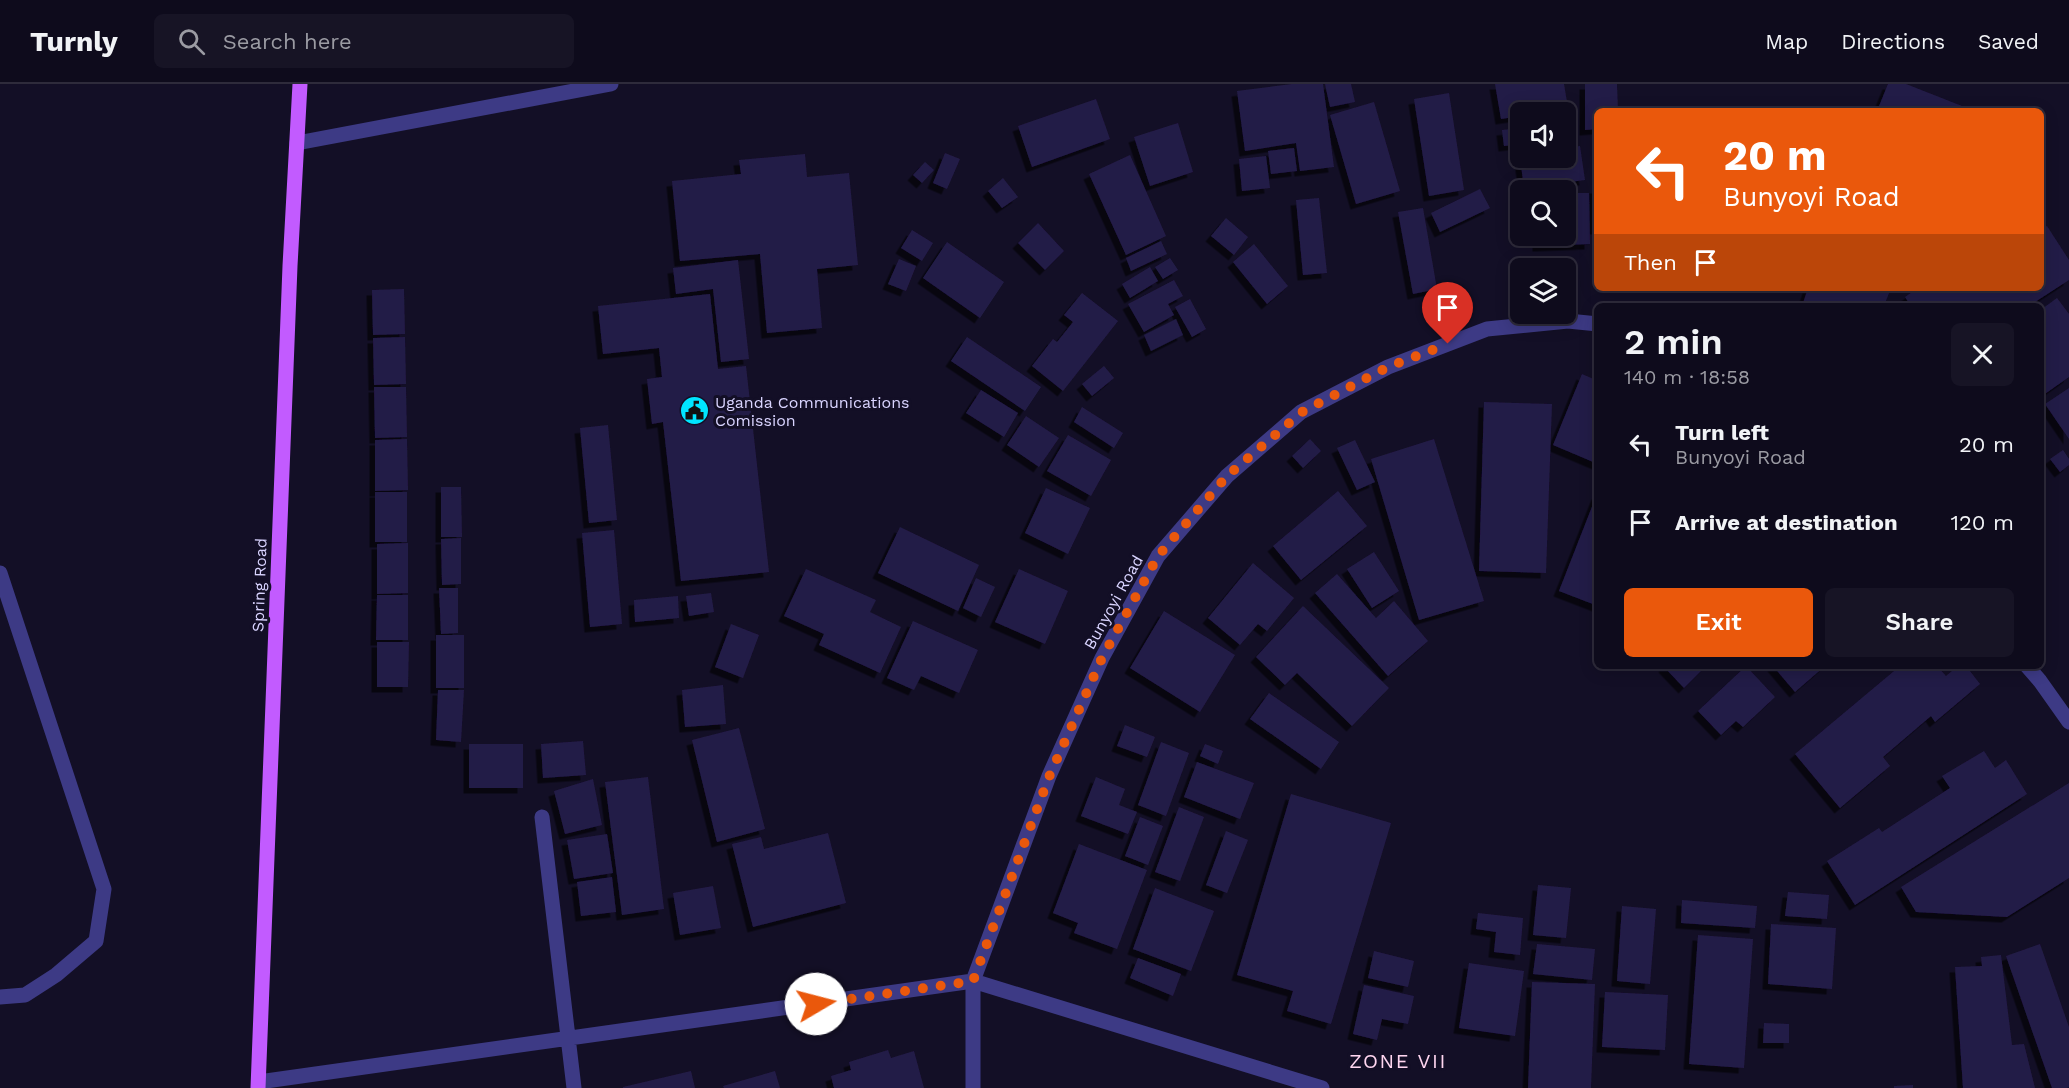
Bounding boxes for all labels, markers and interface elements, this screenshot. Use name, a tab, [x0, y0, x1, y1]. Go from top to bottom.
search box	[154, 14, 574, 68]
text: Turnly	[30, 25, 118, 58]
icon: search	[175, 25, 208, 58]
text: Search here	[223, 29, 352, 54]
text: Map	[1765, 29, 1808, 54]
text: Directions	[1841, 29, 1945, 54]
text: Saved	[1978, 29, 2039, 54]
map controls	[1510, 102, 1576, 324]
button: sound	[1510, 102, 1576, 168]
text: 20 m	[1723, 131, 1827, 180]
icon: left	[1624, 132, 1702, 210]
button: search	[1510, 180, 1576, 246]
text: Bunyoyi Road	[1723, 181, 1900, 213]
icon: arrive	[1689, 246, 1722, 279]
text: Then	[1624, 250, 1677, 275]
button: layers	[1510, 258, 1576, 324]
pin	[1422, 282, 1473, 344]
icon: arrive	[1431, 291, 1464, 324]
text: 2 min	[1624, 321, 1723, 363]
button: close	[1951, 323, 2014, 386]
text: 140 m · 18:58	[1624, 365, 1750, 389]
place label: Uganda Communications Comission	[715, 393, 910, 430]
public building icon: Uganda Communications Comission	[678, 395, 710, 427]
text: Turn left	[1675, 420, 1769, 445]
icon: left	[1624, 428, 1657, 461]
text: 20 m	[1959, 432, 2014, 457]
text: Bunyoyi Road	[1675, 445, 1806, 469]
icon: arrive	[1624, 506, 1657, 539]
text: Arrive at destination	[1675, 510, 1898, 535]
text: 120 m	[1950, 510, 2014, 535]
street label: Spring Road	[248, 538, 271, 632]
street label: Bunyoyi Road	[1080, 552, 1147, 653]
button: Exit	[1624, 588, 1813, 657]
button: Share	[1825, 588, 2014, 657]
position arrow	[784, 972, 848, 1036]
district label: ZONE VII	[1349, 1049, 1447, 1073]

